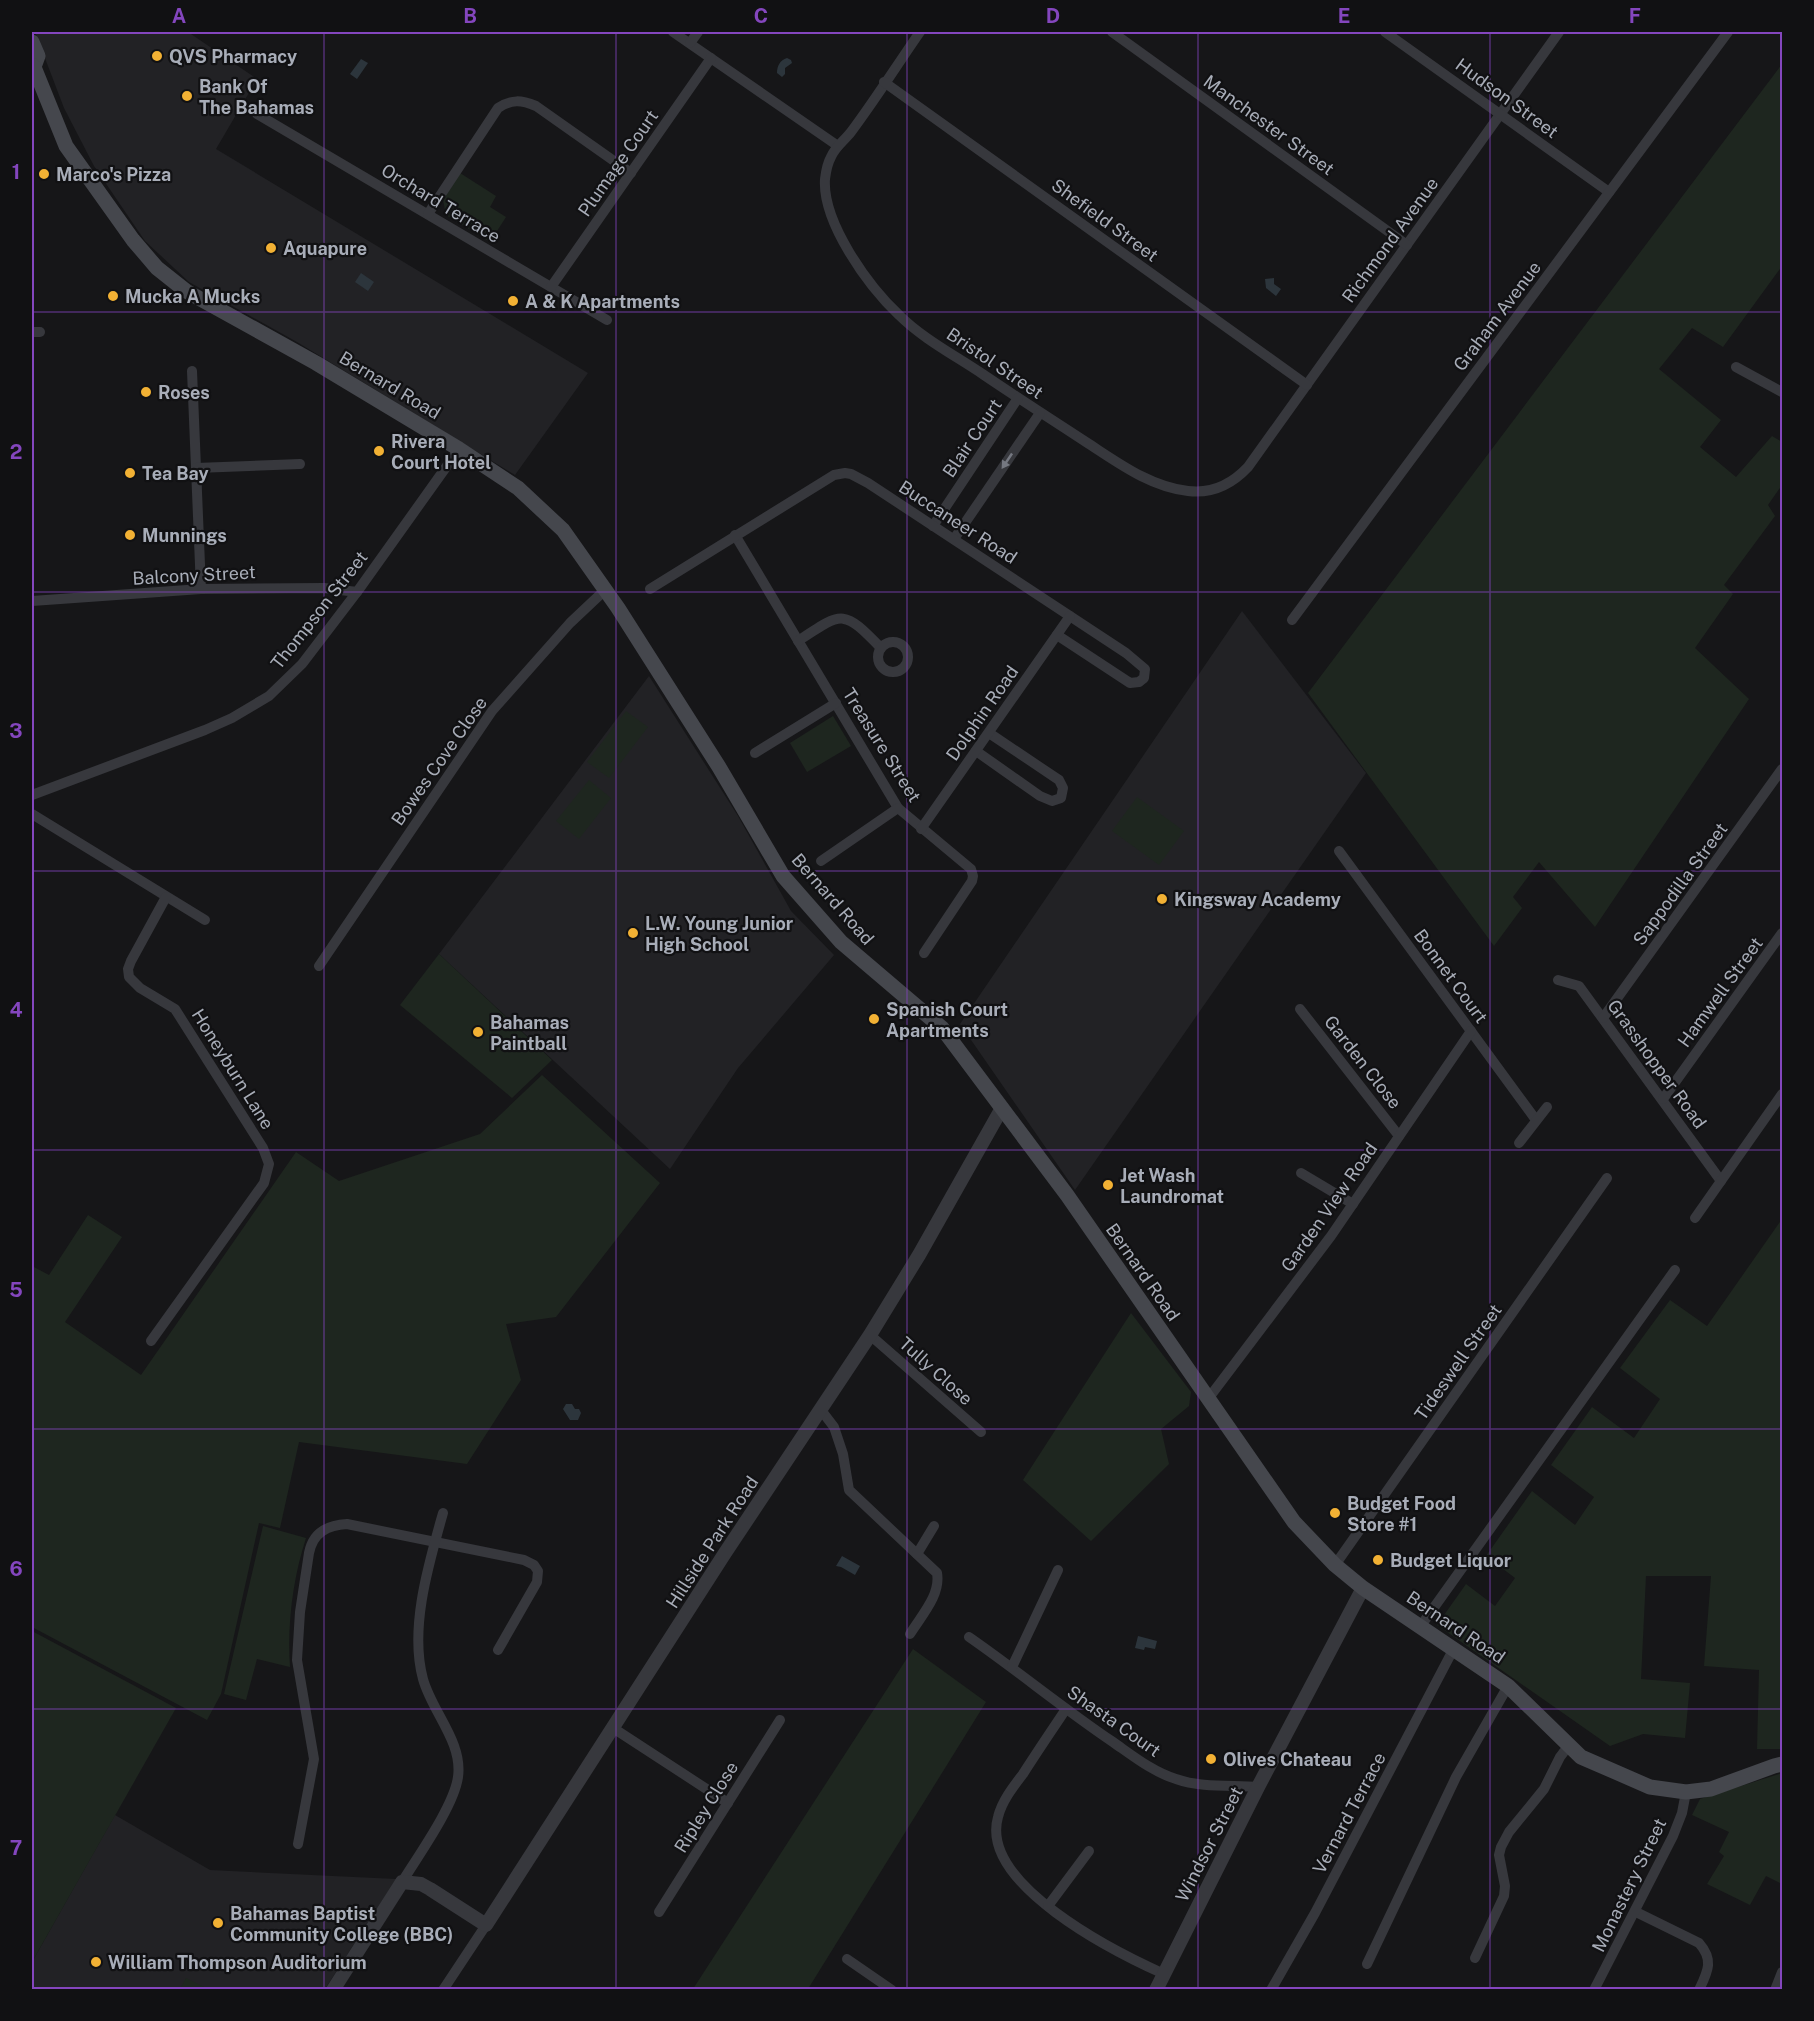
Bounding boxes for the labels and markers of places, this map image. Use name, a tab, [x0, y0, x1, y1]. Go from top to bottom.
place label: QVS Pharmacy	[169, 46, 297, 67]
marker: QVS Pharmacy	[150, 49, 164, 63]
place label: Bank Of The Bahamas	[199, 76, 314, 118]
marker: Bank Of The Bahamas	[180, 89, 194, 103]
place label: Marco's Pizza	[56, 164, 171, 185]
marker: Marco's Pizza	[37, 167, 51, 181]
place label: Aquapure	[283, 238, 367, 259]
marker: Aquapure	[264, 241, 278, 255]
place label: Mucka A Mucks	[125, 286, 260, 307]
marker: Mucka A Mucks	[106, 289, 120, 303]
place label: A & K Apartments	[525, 291, 680, 312]
marker: A & K Apartments	[506, 294, 520, 308]
place label: Roses	[158, 382, 210, 403]
marker: Roses	[139, 385, 153, 399]
place label: Rivera Court Hotel	[391, 431, 491, 473]
marker: Rivera Court Hotel	[372, 444, 386, 458]
place label: Tea Bay	[142, 463, 209, 484]
marker: Tea Bay	[123, 466, 137, 480]
place label: Munnings	[142, 525, 227, 546]
marker: Munnings	[123, 528, 137, 542]
place label: Kingsway Academy	[1174, 889, 1341, 910]
marker: Kingsway Academy	[1155, 892, 1169, 906]
place label: L.W. Young Junior High School	[645, 913, 794, 955]
marker: L.W. Young Junior High School	[626, 926, 640, 940]
place label: Spanish Court Apartments	[886, 999, 1008, 1041]
place label: Bahamas Paintball	[490, 1012, 569, 1054]
marker: Spanish Court Apartments	[867, 1012, 881, 1026]
marker: Bahamas Paintball	[471, 1025, 485, 1039]
place label: Jet Wash Laundromat	[1120, 1165, 1224, 1207]
marker: Jet Wash Laundromat	[1101, 1178, 1115, 1192]
place label: Budget Food Store #1	[1347, 1493, 1456, 1535]
marker: Budget Food Store #1	[1328, 1506, 1342, 1520]
place label: Budget Liquor	[1390, 1550, 1512, 1571]
marker: Budget Liquor	[1371, 1553, 1385, 1567]
place label: Olives Chateau	[1223, 1749, 1352, 1770]
marker: Olives Chateau	[1204, 1752, 1218, 1766]
place label: Bahamas Baptist Community College (BBC)	[230, 1903, 453, 1945]
marker: Bahamas Baptist Community College (BBC)	[211, 1916, 225, 1930]
place label: William Thompson Auditorium	[108, 1952, 367, 1973]
marker: William Thompson Auditorium	[89, 1955, 103, 1969]

